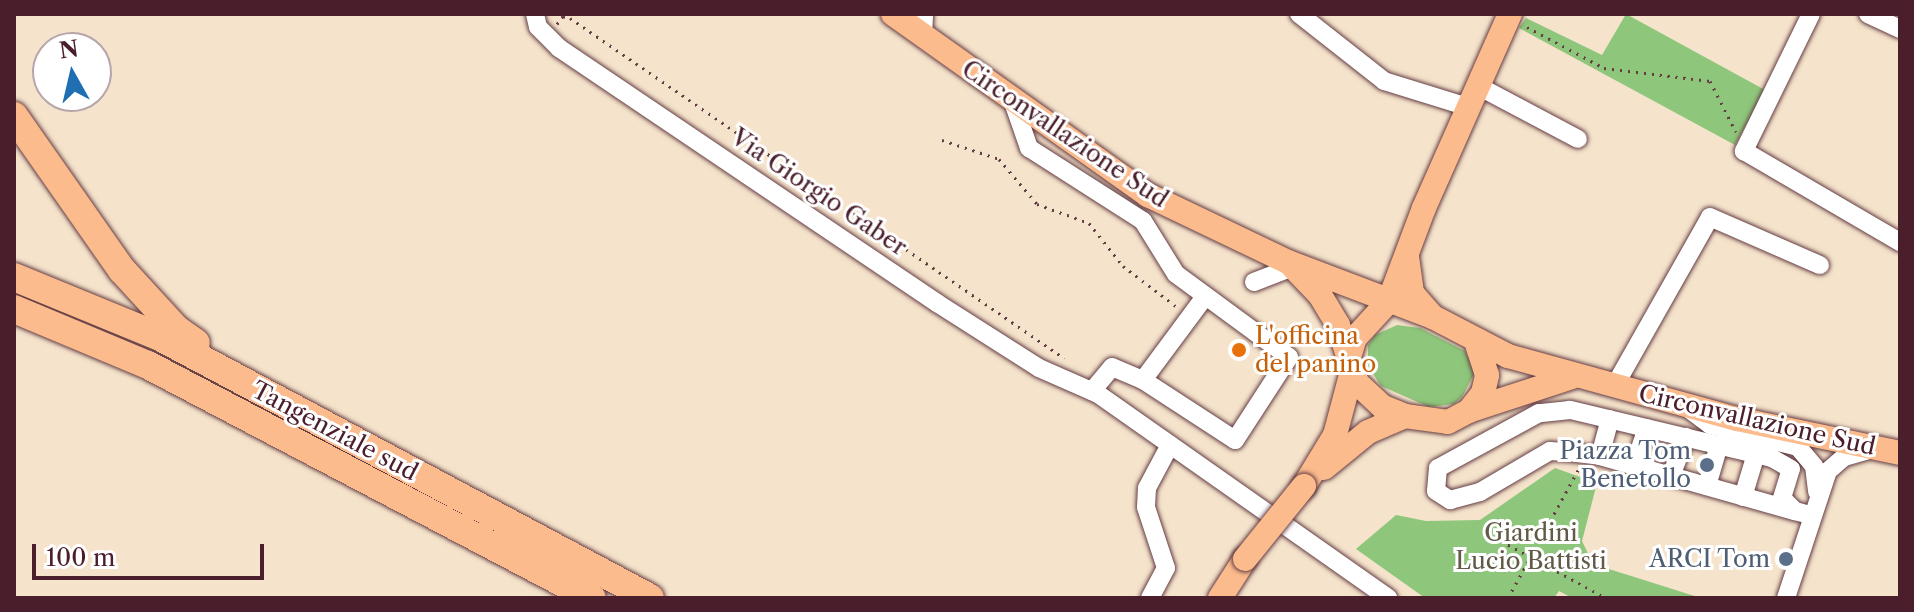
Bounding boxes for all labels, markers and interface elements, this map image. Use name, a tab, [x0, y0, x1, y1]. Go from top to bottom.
north arrow	[32, 32, 112, 112]
text: N	[58, 35, 80, 64]
street label: Circonvallazione Sud	[957, 54, 1173, 214]
street label: Via Giorgio Gaber	[726, 122, 912, 262]
place label: L'officina del panino	[1255, 322, 1376, 378]
marker: L'officina del panino	[1230, 341, 1248, 359]
street label: Tangenziale sud	[247, 375, 423, 487]
street label: Circonvallazione Sud	[1636, 379, 1878, 461]
place label: Piazza Tom Benetollo	[1559, 437, 1691, 493]
marker: Piazza Tom Benetollo	[1698, 456, 1716, 474]
park label: Giardini Lucio Battisti	[1455, 519, 1607, 575]
scale bar	[36, 528, 268, 578]
text: 100 m	[46, 543, 115, 572]
place label: ARCI Tom	[1648, 545, 1770, 573]
marker: ARCI Tom	[1777, 550, 1795, 568]

